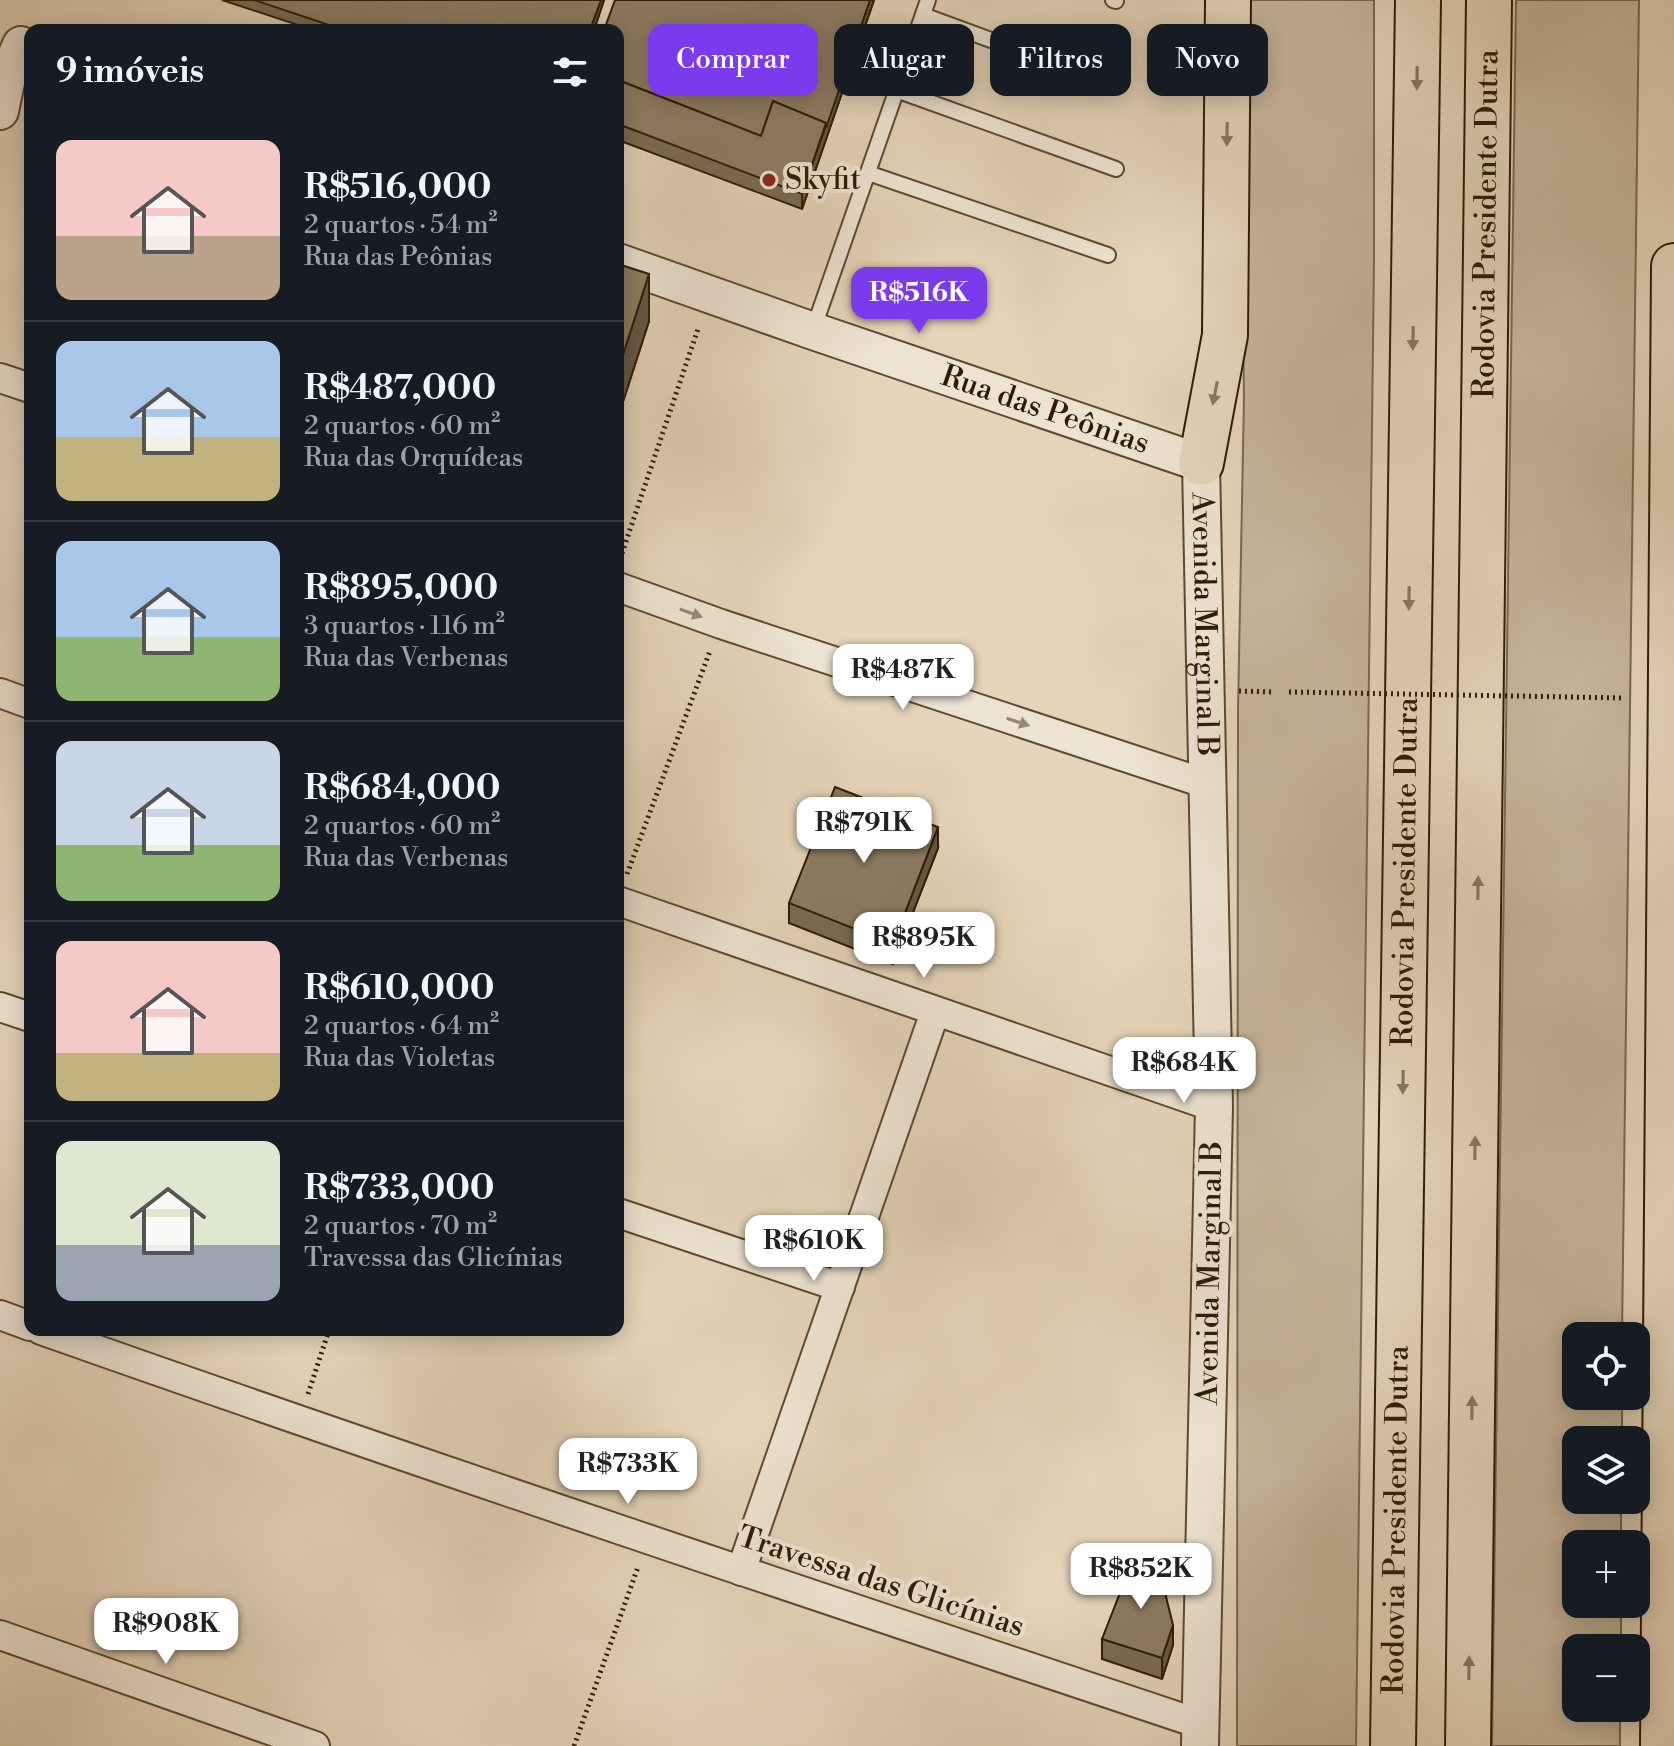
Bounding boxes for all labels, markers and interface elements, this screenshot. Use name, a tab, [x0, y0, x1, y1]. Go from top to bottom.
chip: Comprar	[648, 24, 818, 96]
chip: Alugar	[834, 24, 974, 96]
chip: Filtros	[990, 24, 1131, 96]
chip: Novo	[1147, 24, 1268, 96]
street label: Rodovia Presidente Dutra	[1465, 48, 1507, 399]
icon: filters	[548, 50, 592, 94]
text: 9 imóveis	[56, 51, 204, 93]
one-way arrow	[1410, 66, 1423, 91]
one-way arrow	[1221, 122, 1233, 147]
place label: Skyfit	[785, 161, 861, 199]
text: R$516,000	[304, 167, 492, 209]
marker: Skyfit	[760, 171, 778, 189]
icon: home	[120, 172, 216, 268]
text: 2 quartos · 54 m²	[304, 209, 498, 241]
text: Rua das Peônias	[304, 241, 492, 273]
pin: R$516K	[854, 267, 984, 335]
text: R$516K	[869, 277, 969, 309]
one-way arrow	[1407, 326, 1419, 351]
street label: Rua das Peônias	[936, 357, 1154, 463]
text: R$487,000	[304, 368, 496, 410]
icon: home	[120, 373, 216, 469]
one-way arrow	[1208, 381, 1221, 406]
text: 2 quartos · 60 m²	[304, 410, 500, 442]
text: Rua das Orquídeas	[304, 442, 523, 474]
street label: Avenida Marginal B	[1183, 491, 1226, 757]
text: R$895,000	[304, 568, 498, 610]
icon: home	[120, 573, 216, 669]
one-way arrow	[1403, 586, 1416, 611]
one-way arrow	[680, 608, 704, 620]
text: 3 quartos · 116 m²	[304, 610, 505, 642]
text: Rua das Verbenas	[304, 642, 509, 674]
pin: R$487K	[838, 644, 968, 712]
text: R$487K	[851, 654, 955, 686]
street label: Rodovia Presidente Dutra	[1384, 696, 1427, 1047]
one-way arrow	[1006, 716, 1030, 729]
text: R$684,000	[304, 768, 500, 810]
icon: home	[120, 773, 216, 869]
pin: R$791K	[799, 797, 929, 865]
text: R$791K	[815, 807, 913, 839]
text: 2 quartos · 60 m²	[304, 810, 500, 842]
text: Rua das Verbenas	[304, 842, 509, 874]
one-way arrow	[1472, 875, 1485, 900]
pin: R$895K	[859, 912, 989, 980]
text: R$895K	[872, 922, 976, 954]
text: R$610,000	[304, 968, 494, 1010]
icon: home	[120, 973, 216, 1069]
text: 2 quartos · 64 m²	[304, 1010, 499, 1042]
pin: R$684K	[1119, 1037, 1249, 1105]
text: Rua das Violetas	[304, 1042, 495, 1074]
text: R$684K	[1131, 1047, 1237, 1079]
one-way arrow	[1397, 1070, 1409, 1095]
one-way arrow	[1469, 1135, 1482, 1160]
street label: Avenida Marginal B	[1189, 1141, 1231, 1406]
text: R$733,000	[304, 1168, 495, 1210]
icon: home	[120, 1173, 216, 1269]
text: 2 quartos · 70 m²	[304, 1210, 497, 1242]
pin: R$610K	[749, 1215, 879, 1283]
text: R$610K	[763, 1225, 865, 1257]
text: Travessa das Glicínias	[304, 1242, 563, 1274]
map controls	[1562, 1322, 1650, 1722]
button: locate	[1562, 1322, 1650, 1410]
street label: Rodovia Presidente Dutra	[1375, 1344, 1418, 1695]
one-way arrow	[1466, 1395, 1478, 1420]
button: layers	[1562, 1426, 1650, 1514]
pin: R$733K	[563, 1438, 693, 1506]
text: R$733K	[577, 1448, 679, 1480]
street label: Travessa das Glicínias	[733, 1518, 1029, 1646]
button: +	[1562, 1530, 1650, 1618]
pin: R$852K	[1076, 1543, 1206, 1611]
text: R$852K	[1089, 1553, 1193, 1585]
pin: R$908K	[101, 1598, 231, 1666]
text: R$908K	[112, 1608, 220, 1640]
button: −	[1562, 1634, 1650, 1722]
one-way arrow	[1463, 1655, 1475, 1680]

